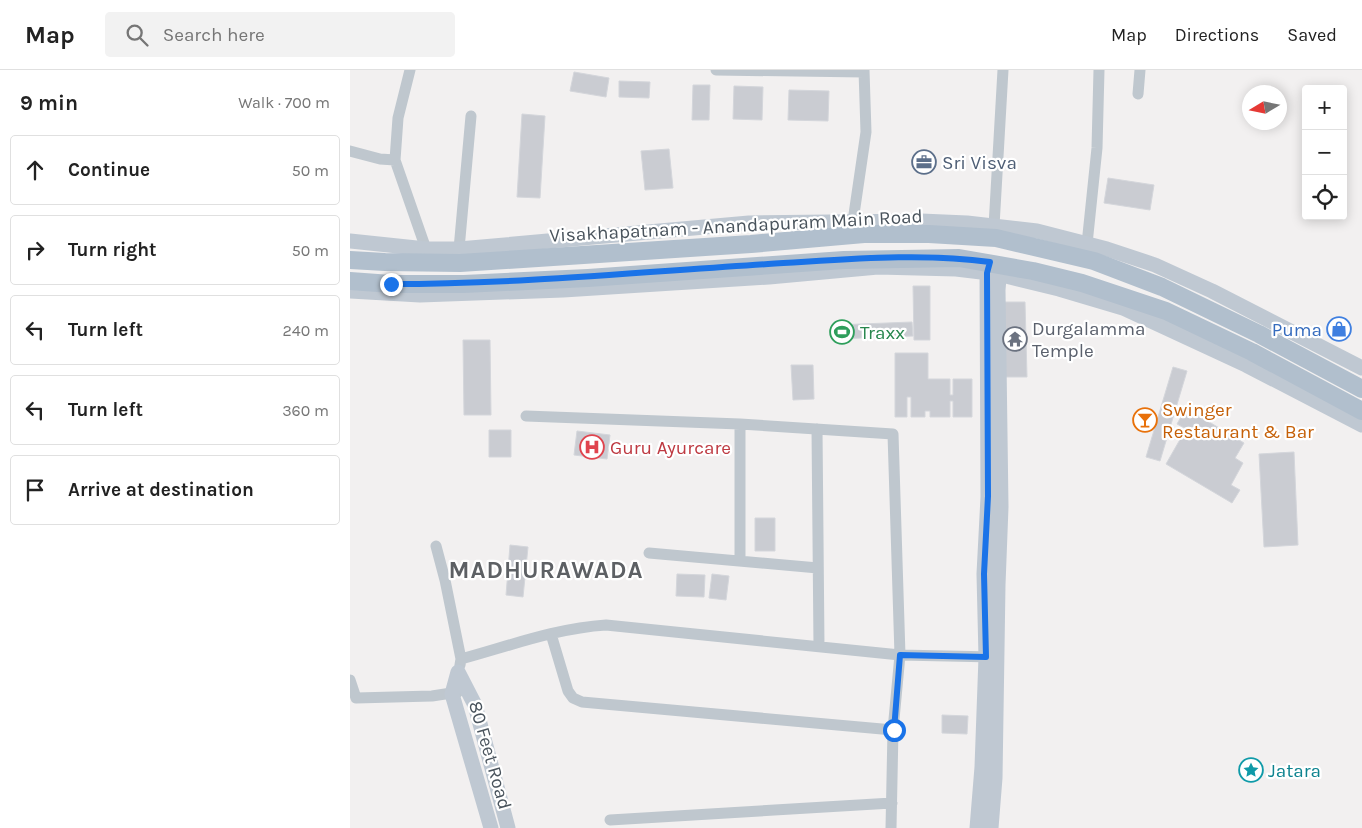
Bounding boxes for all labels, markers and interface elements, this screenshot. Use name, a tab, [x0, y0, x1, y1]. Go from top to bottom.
search box	[105, 12, 455, 57]
text: Map	[25, 21, 75, 49]
icon: search	[123, 21, 151, 49]
text: Search here	[163, 24, 265, 46]
text: Map	[1111, 24, 1147, 46]
text: Directions	[1175, 24, 1259, 46]
text: Saved	[1287, 24, 1337, 46]
north arrow	[1242, 85, 1287, 130]
map controls	[1302, 85, 1347, 220]
button: +	[1302, 85, 1347, 130]
text: 9 min	[20, 91, 78, 115]
text: Walk · 700 m	[238, 93, 330, 112]
button: −	[1302, 130, 1347, 175]
office icon: Sri Visva	[911, 149, 937, 175]
place label: Sri Visva	[942, 152, 1017, 174]
icon: ahead	[21, 156, 49, 184]
text: Continue	[68, 159, 150, 181]
text: 50 m	[292, 161, 329, 180]
button: locate	[1302, 175, 1347, 220]
street label: Visakhapatnam - Anandapuram Main Road	[549, 205, 923, 247]
icon: right	[21, 236, 49, 264]
text: Turn right	[68, 239, 157, 261]
text: 50 m	[292, 241, 329, 260]
route end	[380, 273, 403, 296]
icon: left	[21, 316, 49, 344]
shop icon: Puma	[1326, 316, 1352, 342]
place label: Durgalamma Temple	[1032, 318, 1146, 362]
text: Turn left	[68, 319, 143, 341]
sports icon: Traxx	[829, 319, 855, 345]
place label: Puma	[1272, 319, 1322, 341]
text: 240 m	[283, 321, 329, 340]
place label: Traxx	[860, 322, 905, 344]
temple icon: Durgalamma Temple	[1002, 326, 1028, 352]
icon: left	[21, 396, 49, 424]
text: Turn left	[68, 399, 143, 421]
place label: Swinger Restaurant & Bar	[1162, 399, 1314, 443]
text: 360 m	[282, 401, 329, 420]
bar icon: Swinger Restaurant & Bar	[1132, 407, 1158, 433]
hospital icon: Guru Ayurcare	[579, 434, 605, 460]
place label: Guru Ayurcare	[610, 437, 731, 459]
icon: arrive	[21, 476, 49, 504]
text: Arrive at destination	[68, 479, 254, 501]
district label: MADHURAWADA	[449, 556, 643, 584]
street label: 80 Feet Road	[464, 699, 516, 812]
route start	[883, 719, 906, 742]
place icon: Jatara	[1238, 757, 1264, 783]
place label: Jatara	[1268, 760, 1321, 782]

